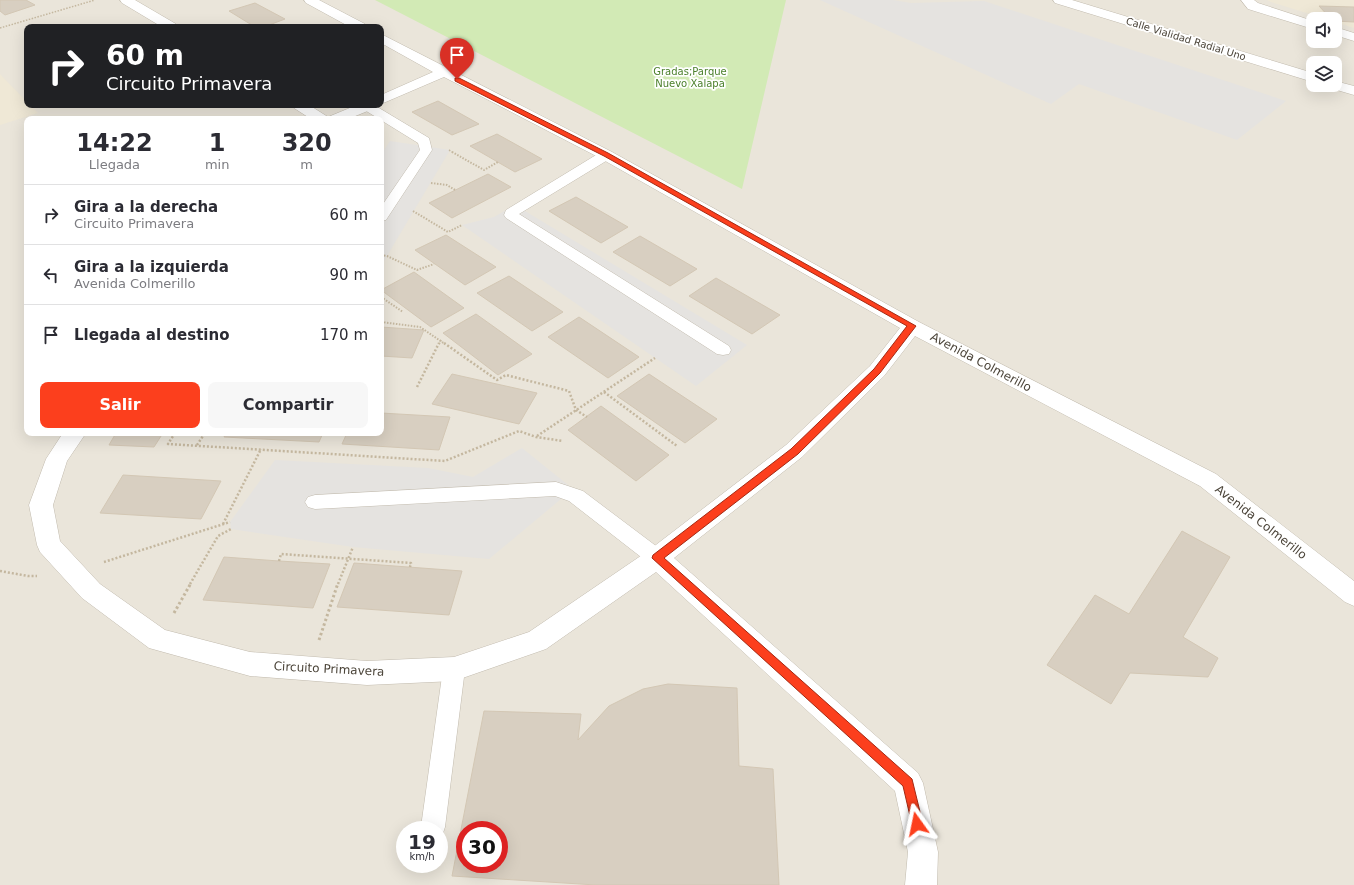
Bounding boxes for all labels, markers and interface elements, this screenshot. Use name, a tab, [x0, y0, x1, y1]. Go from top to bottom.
map controls	[1306, 12, 1342, 92]
button: sound	[1306, 12, 1342, 48]
street label: Calle Vialidad Radial Uno	[1125, 15, 1247, 63]
pin	[440, 38, 474, 79]
text: 60 m	[106, 39, 184, 72]
icon: right	[40, 40, 92, 92]
icon: arrive	[446, 44, 468, 66]
button: layers	[1306, 56, 1342, 92]
park label: Gradas;Parque Nuevo Xalapa	[653, 66, 727, 89]
text: Circuito Primavera	[106, 73, 272, 94]
text: 14:22	[76, 129, 153, 157]
text: 1	[209, 129, 225, 157]
text: 320	[282, 129, 332, 157]
text: Llegada	[89, 157, 140, 172]
text: min	[205, 157, 229, 172]
text: m	[300, 157, 313, 172]
text: Gira a la derecha	[74, 198, 218, 216]
icon: right	[40, 204, 62, 226]
text: 60 m	[330, 206, 368, 224]
text: Circuito Primavera	[74, 216, 194, 231]
text: Gira a la izquierda	[74, 258, 229, 276]
icon: left	[40, 264, 62, 286]
text: 90 m	[330, 266, 368, 284]
text: Avenida Colmerillo	[74, 276, 195, 291]
icon: arrive	[40, 324, 62, 346]
text: Llegada al destino	[74, 326, 229, 344]
text: 170 m	[320, 326, 368, 344]
street label: Avenida Colmerillo	[928, 329, 1034, 395]
button: Salir	[40, 382, 200, 428]
button: Compartir	[208, 382, 368, 428]
street label: Avenida Colmerillo	[1213, 482, 1309, 562]
street label: Circuito Primavera	[273, 659, 385, 679]
position arrow	[896, 803, 938, 845]
speed limit sign: 30	[456, 821, 508, 873]
text: 19	[408, 830, 436, 854]
text: km/h	[409, 851, 435, 862]

